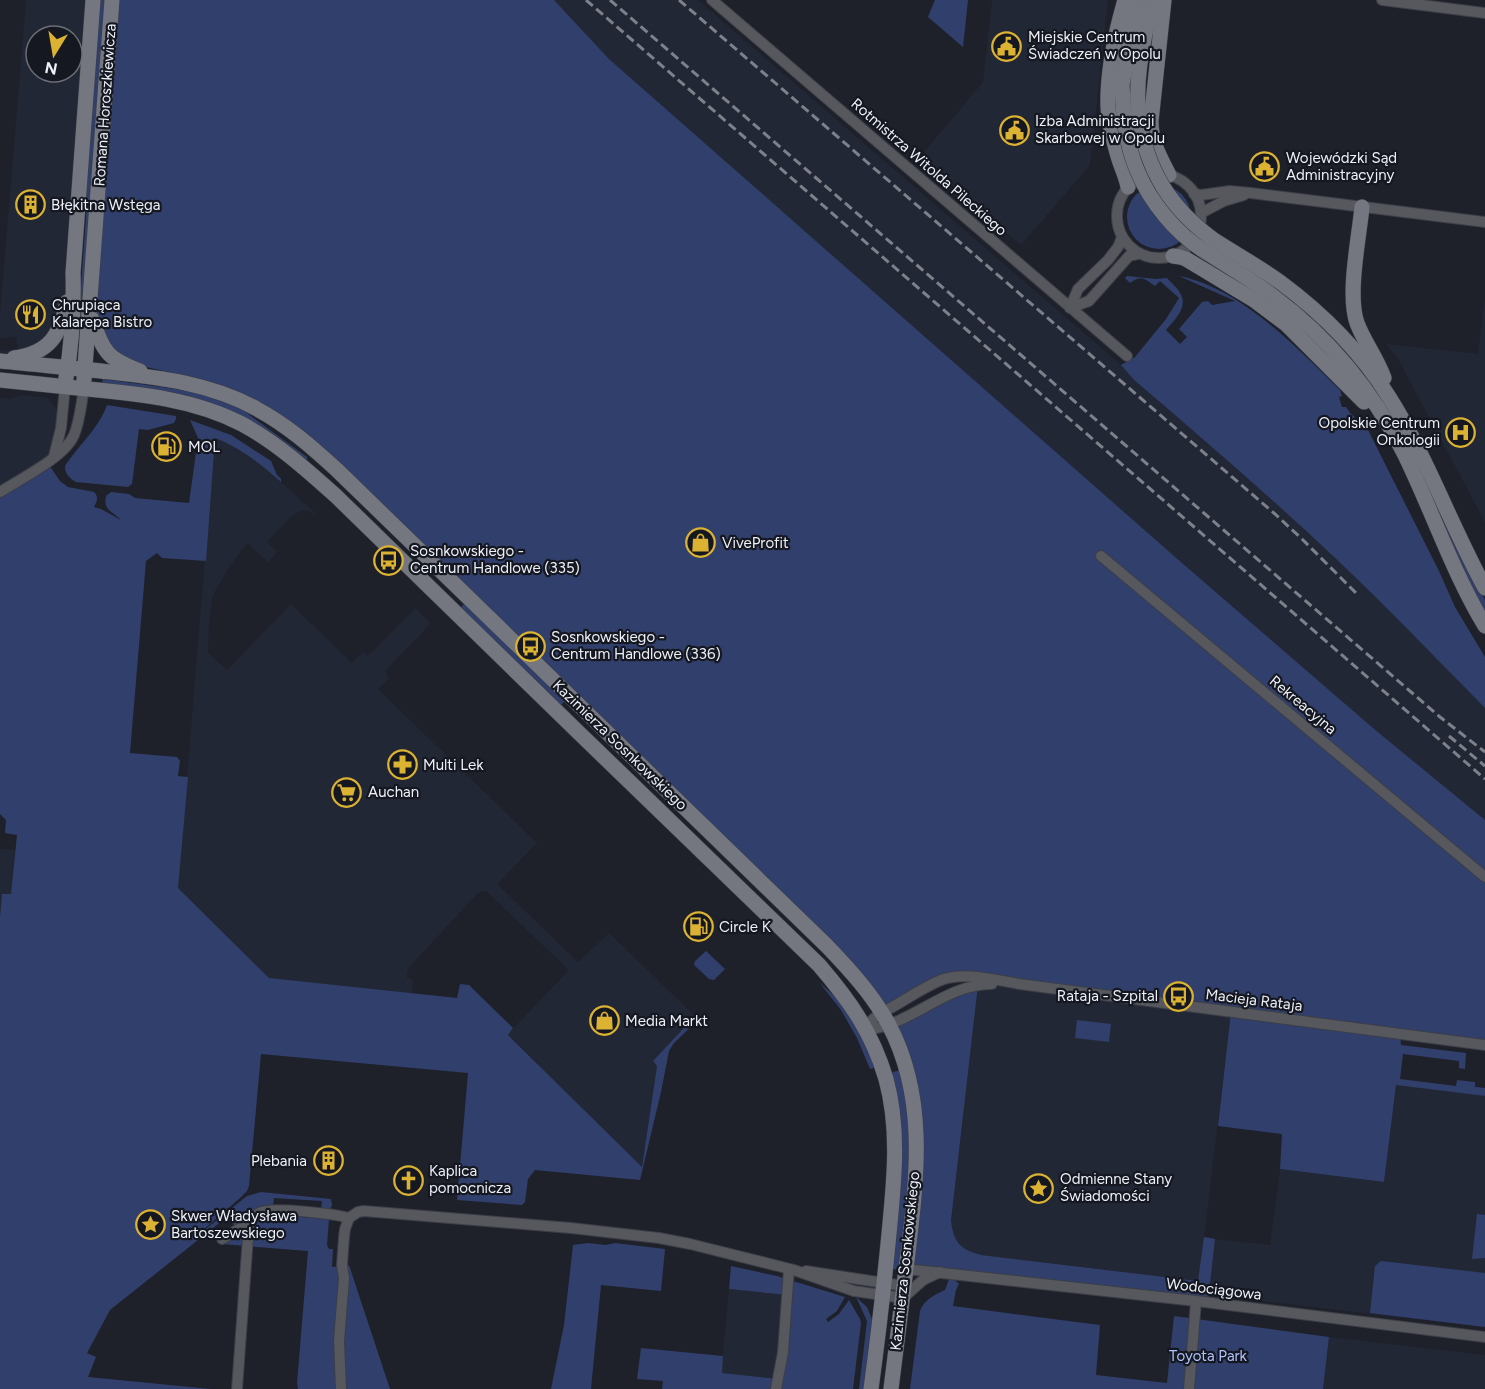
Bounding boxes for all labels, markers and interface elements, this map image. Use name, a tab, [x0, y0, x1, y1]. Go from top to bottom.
street label: Romana Horoszkiewicza	[90, 23, 120, 187]
north arrow	[24, 24, 84, 84]
place label: Miejskie Centrum Świadczeń w Opolu	[1028, 28, 1161, 63]
public building icon: Miejskie Centrum Świadczeń w Opolu	[991, 30, 1023, 62]
text: N	[43, 58, 59, 79]
street label: Rotmistrza Witolda Pileckiego	[847, 94, 1011, 240]
place label: Izba Administracji Skarbowej w Opolu	[1035, 112, 1165, 147]
public building icon: Izba Administracji Skarbowej w Opolu	[998, 114, 1030, 146]
place label: Wojewódzki Sąd Administracyjny	[1286, 149, 1397, 184]
public building icon: Wojewódzki Sąd Administracyjny	[1249, 151, 1281, 183]
building icon: Błękitna Wstęga	[14, 189, 46, 221]
place label: Błękitna Wstęga	[51, 196, 160, 214]
place label: Chrupiąca Kalarepa Bistro	[52, 296, 152, 331]
restaurant icon: Chrupiąca Kalarepa Bistro	[15, 298, 47, 330]
place label: Opolskie Centrum Onkologii	[1319, 414, 1440, 449]
hospital icon: Opolskie Centrum Onkologii	[1445, 416, 1477, 448]
fuel station icon: MOL	[151, 431, 183, 463]
place label: MOL	[188, 438, 220, 456]
shop icon: ViveProfit	[685, 527, 717, 559]
place label: ViveProfit	[722, 534, 789, 552]
place label: Sosnkowskiego - Centrum Handlowe (335)	[410, 542, 580, 577]
bus stop icon: Sosnkowskiego - Centrum Handlowe (335)	[373, 544, 405, 576]
place label: Sosnkowskiego - Centrum Handlowe (336)	[551, 628, 721, 663]
bus stop icon: Sosnkowskiego - Centrum Handlowe (336)	[514, 630, 546, 662]
street label: Rekreacyjna	[1266, 672, 1340, 738]
street label: Kazimierza Sosnkowskiego	[549, 676, 691, 814]
pharmacy icon: Multi Lek	[386, 749, 418, 781]
place label: Multi Lek	[423, 756, 484, 774]
supermarket icon: Auchan	[331, 776, 363, 808]
place label: Auchan	[368, 783, 419, 801]
fuel station icon: Circle K	[682, 911, 714, 943]
place label: Circle K	[719, 918, 772, 936]
bus stop icon: Rataja - Szpital	[1163, 980, 1195, 1012]
street label: Macieja Rataja	[1205, 985, 1303, 1015]
place label: Rataja - Szpital	[1057, 987, 1158, 1005]
shop icon: Media Markt	[588, 1005, 620, 1037]
place label: Media Markt	[625, 1012, 708, 1030]
building icon: Plebania	[312, 1145, 344, 1177]
place label: Plebania	[251, 1152, 307, 1170]
place label: Kaplica pomocnicza	[429, 1162, 511, 1197]
church icon: Kaplica pomocnicza	[392, 1164, 424, 1196]
street label: Kazimierza Sosnkowskiego	[887, 1170, 923, 1351]
place label: Odmienne Stany Świadomości	[1060, 1170, 1172, 1205]
place icon: Odmienne Stany Świadomości	[1023, 1172, 1055, 1204]
place label: Skwer Władysława Bartoszewskiego	[171, 1207, 297, 1242]
place icon: Skwer Władysława Bartoszewskiego	[134, 1209, 166, 1241]
street label: Wodociągowa	[1165, 1274, 1263, 1304]
park label: Toyota Park	[1169, 1347, 1248, 1365]

